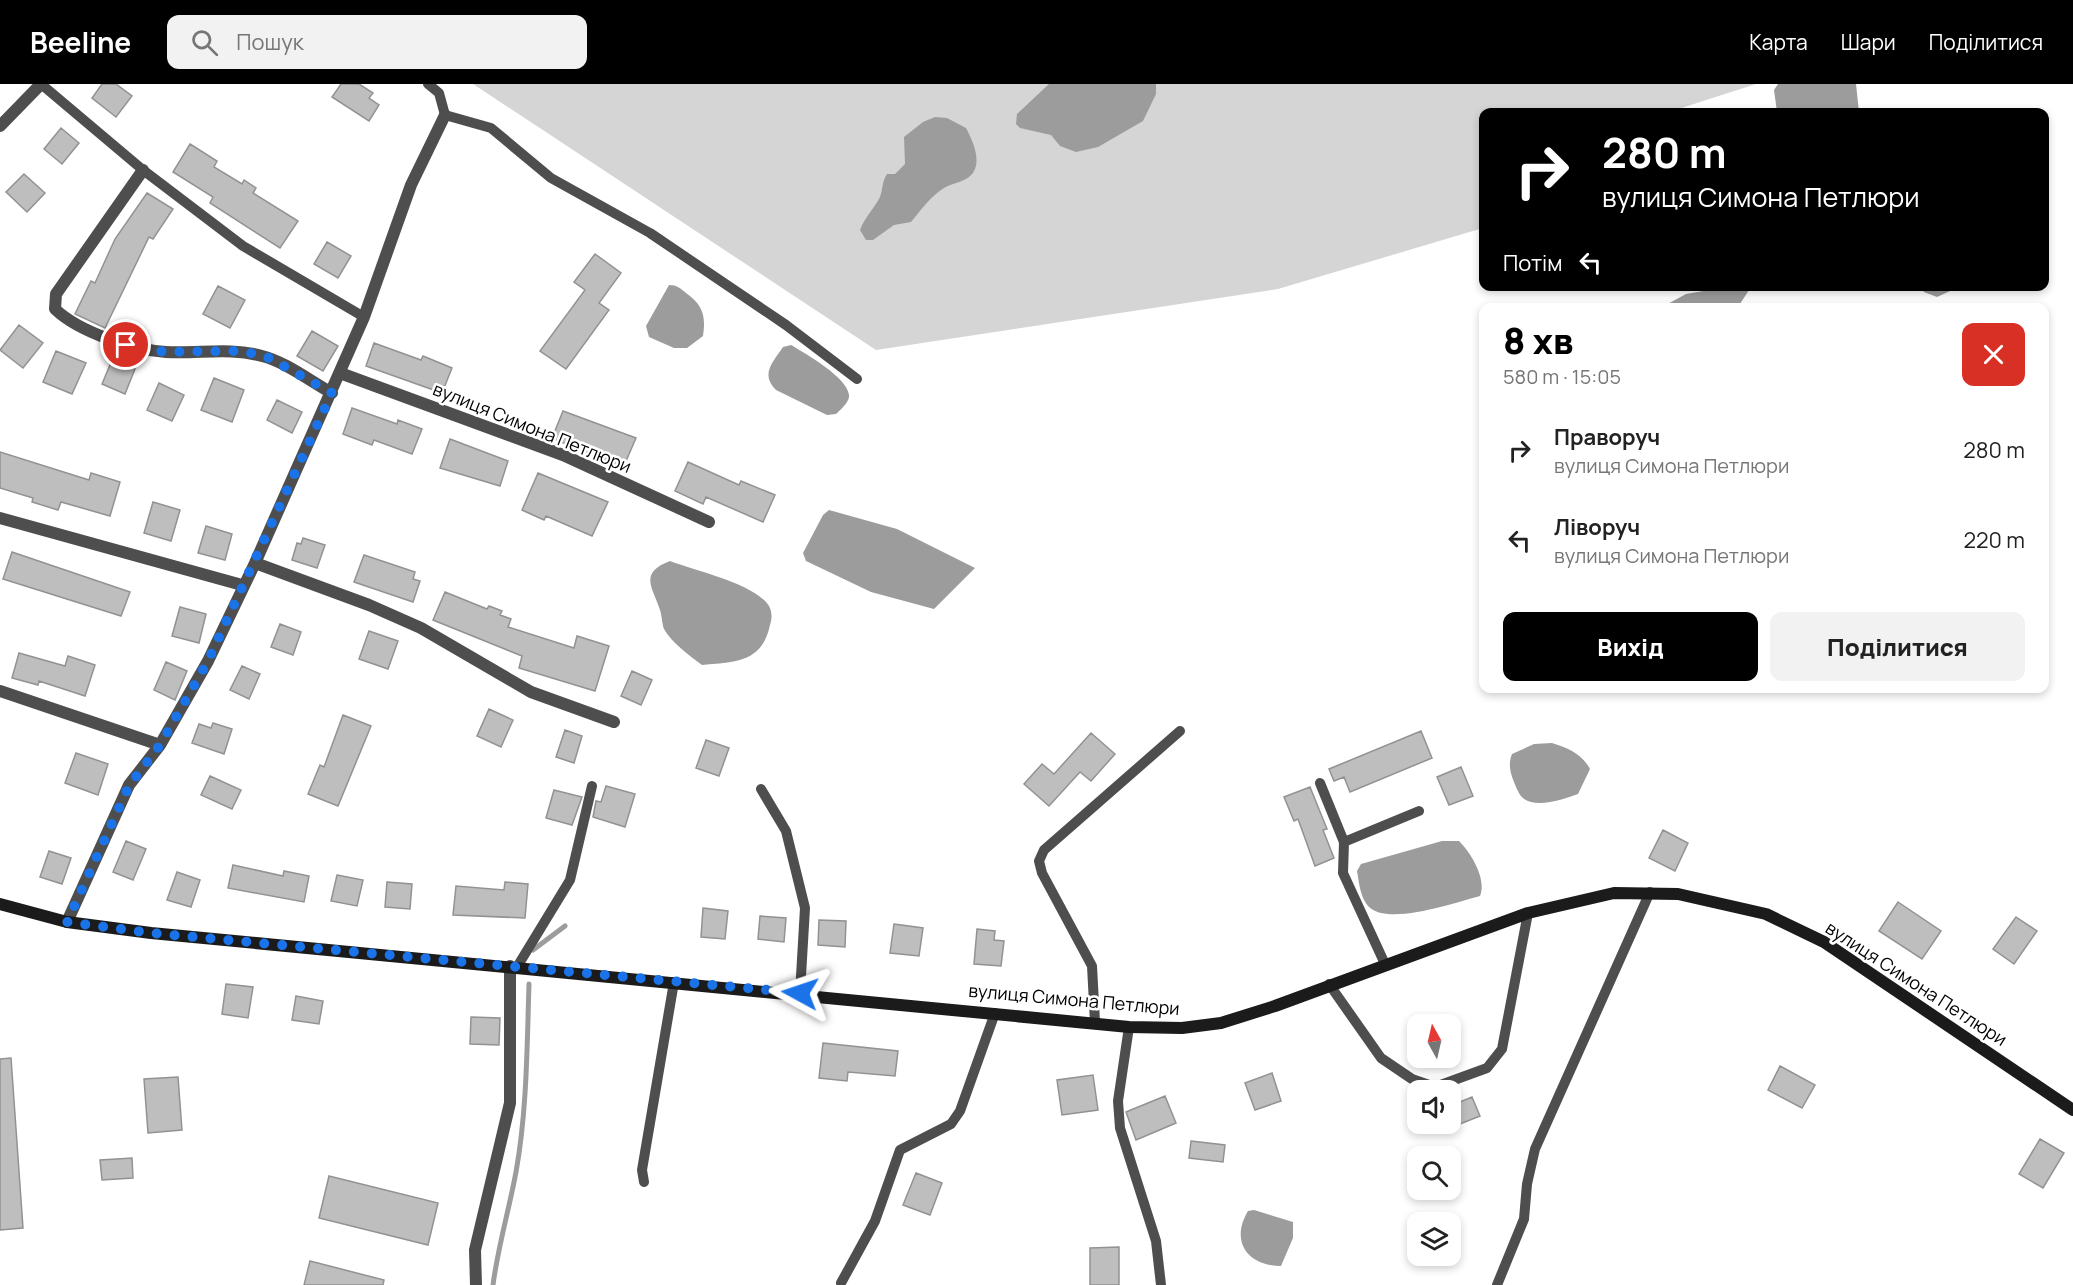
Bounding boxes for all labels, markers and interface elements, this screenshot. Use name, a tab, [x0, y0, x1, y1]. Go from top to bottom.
search box	[167, 15, 587, 69]
text: Beeline	[30, 23, 131, 61]
icon: search	[188, 26, 221, 59]
text: Пошук	[236, 27, 304, 57]
text: Карта	[1749, 28, 1808, 56]
text: Шари	[1841, 28, 1896, 56]
text: Поділитися	[1929, 28, 2043, 56]
text: 280 m	[1602, 123, 1727, 181]
icon: right	[1503, 132, 1581, 210]
text: вулиця Симона Петлюри	[1602, 178, 1920, 215]
icon: left	[1574, 246, 1607, 279]
text: Потім	[1503, 248, 1562, 278]
text: 8 хв	[1503, 316, 1573, 365]
pin	[100, 319, 151, 370]
button: close	[1962, 323, 2025, 386]
icon: arrive	[109, 328, 142, 361]
text: 580 m · 15:05	[1503, 363, 1621, 390]
street label: вулиця Симона Петлюри	[430, 376, 635, 478]
text: Праворуч	[1554, 422, 1660, 452]
icon: right	[1503, 434, 1536, 467]
text: 280 m	[1963, 435, 2025, 465]
text: вулиця Симона Петлюри	[1554, 452, 1789, 479]
text: Ліворуч	[1554, 512, 1640, 542]
icon: left	[1503, 524, 1536, 557]
text: 220 m	[1963, 525, 2025, 555]
text: вулиця Симона Петлюри	[1554, 542, 1789, 569]
button: Вихід	[1503, 612, 1758, 681]
button: Поділитися	[1770, 612, 2025, 681]
street label: вулиця Симона Петлюри	[1821, 915, 2012, 1051]
position arrow	[768, 961, 832, 1025]
street label: вулиця Симона Петлюри	[968, 978, 1181, 1020]
north arrow	[1407, 1014, 1461, 1068]
map controls	[1407, 1014, 1461, 1266]
button: sound	[1407, 1080, 1461, 1134]
button: search	[1407, 1146, 1461, 1200]
button: layers	[1407, 1212, 1461, 1266]

